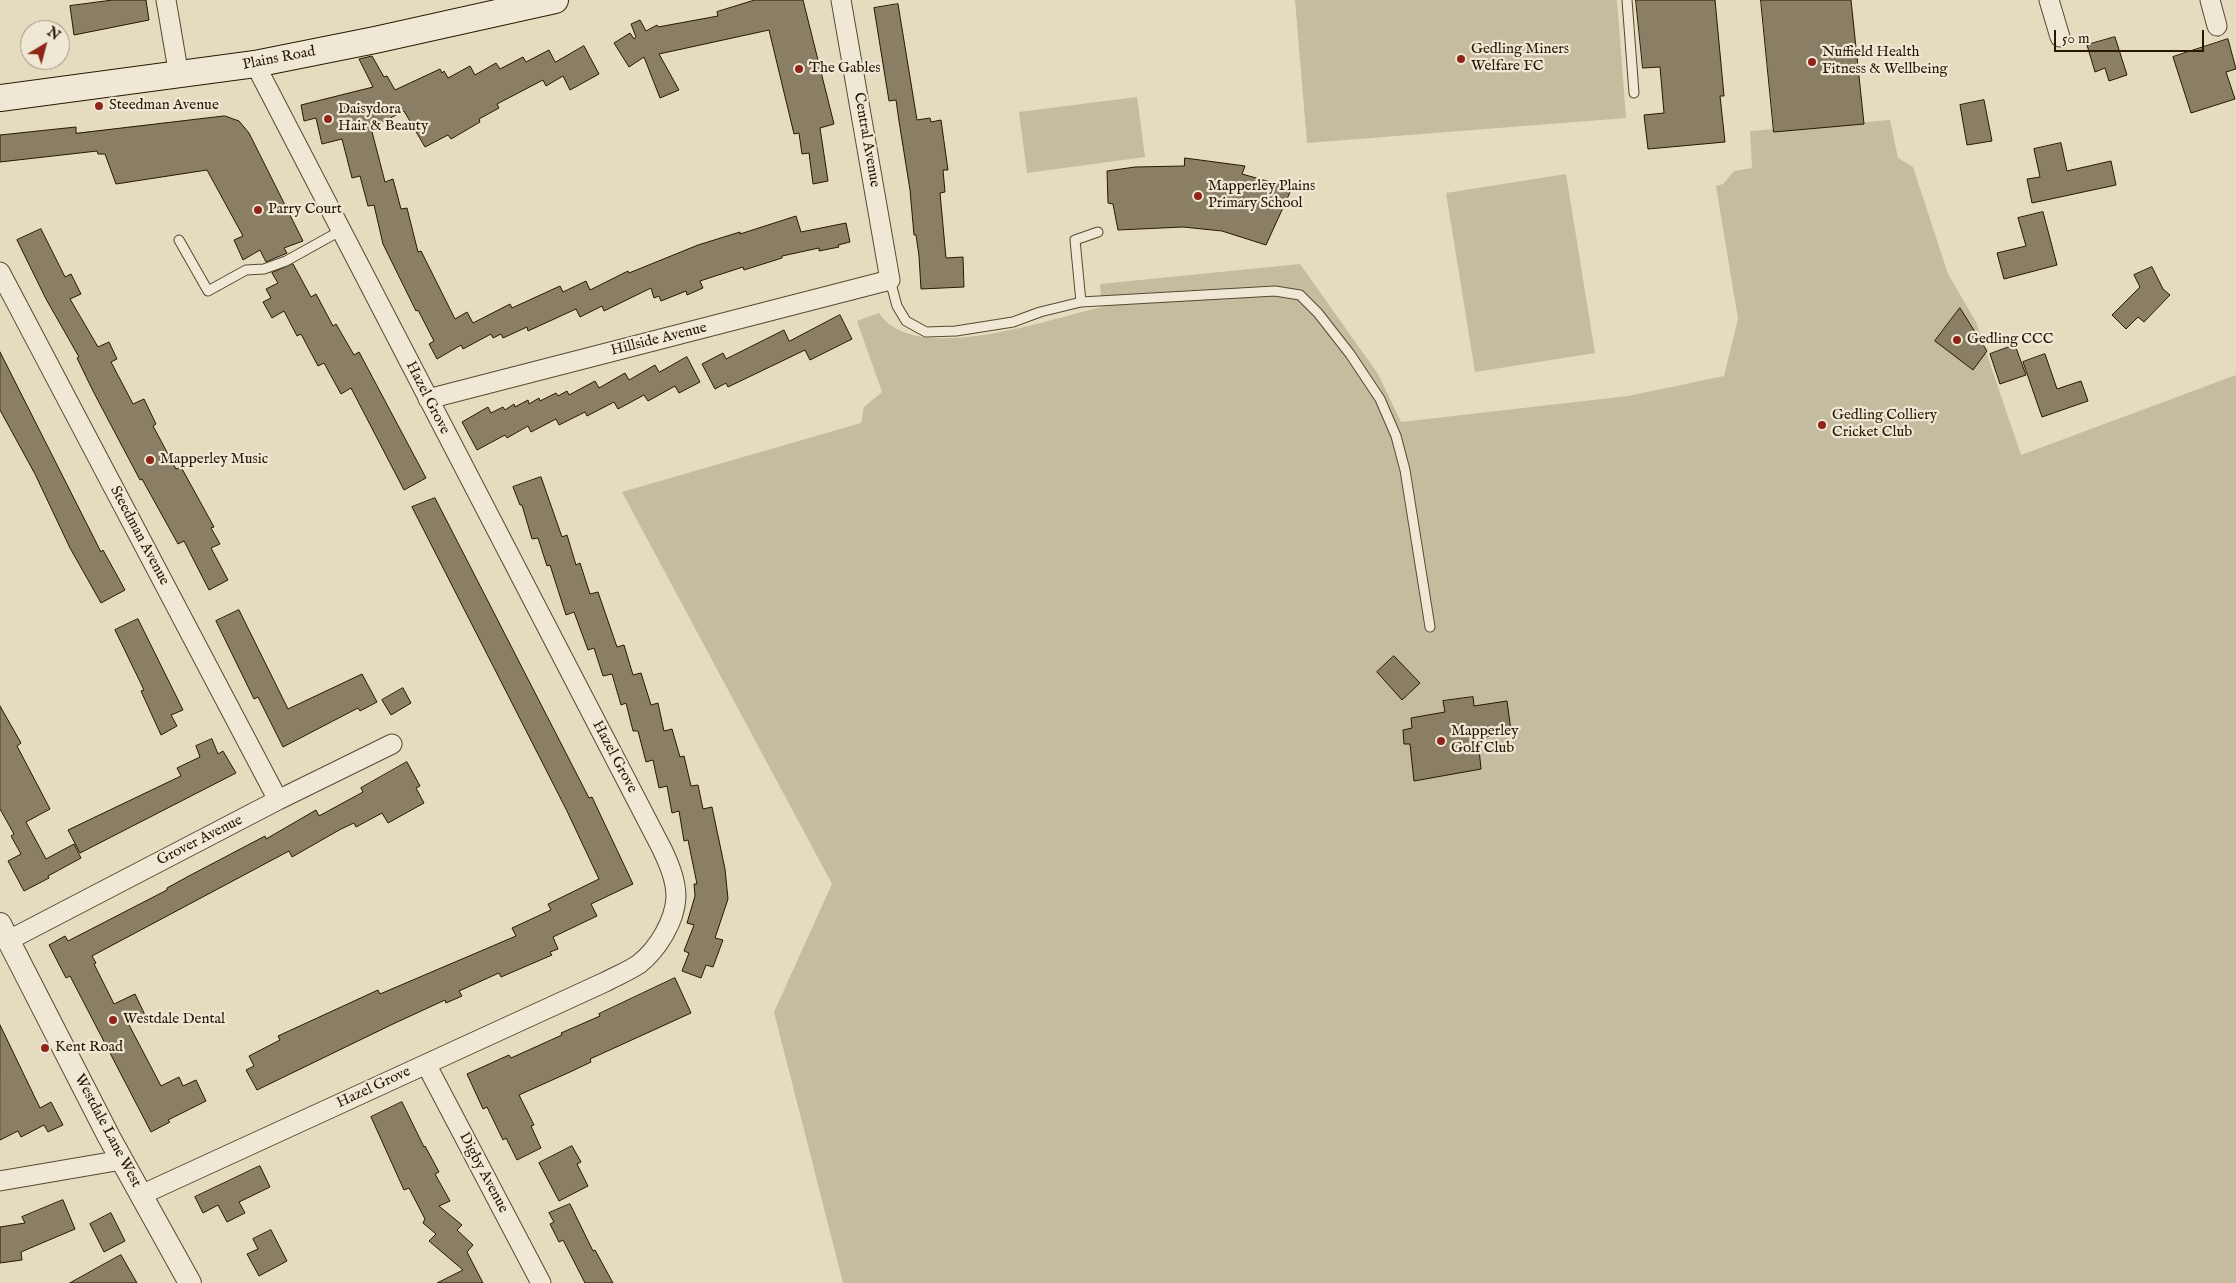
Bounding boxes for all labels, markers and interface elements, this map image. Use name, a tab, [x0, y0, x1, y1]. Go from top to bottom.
north arrow	[20, 20, 70, 70]
scale bar	[2056, 20, 2206, 52]
text: N	[43, 23, 64, 45]
text: 50 m	[2062, 29, 2090, 48]
place label: Gedling Miners Welfare FC	[1471, 41, 1569, 76]
street label: Plains Road	[241, 43, 317, 75]
place label: Nuffield Health Fitness & Wellbeing	[1822, 44, 1948, 79]
marker: Gedling Miners Welfare FC	[1455, 53, 1467, 65]
marker: Nuffield Health Fitness & Wellbeing	[1806, 56, 1818, 68]
place label: The Gables	[809, 60, 881, 78]
marker: The Gables	[793, 63, 805, 75]
street label: Central Avenue	[849, 91, 883, 189]
place label: Steedman Avenue	[109, 97, 219, 115]
marker: Steedman Avenue	[93, 100, 105, 112]
place label: Daisydora Hair & Beauty	[338, 101, 428, 136]
marker: Daisydora Hair & Beauty	[322, 113, 334, 125]
place label: Mapperley Plains Primary School	[1208, 178, 1315, 213]
marker: Mapperley Plains Primary School	[1192, 190, 1204, 202]
place label: Parry Court	[268, 201, 342, 219]
marker: Parry Court	[252, 204, 264, 216]
street label: Hillside Avenue	[609, 319, 709, 361]
place label: Gedling CCC	[1967, 331, 2053, 349]
marker: Gedling CCC	[1951, 334, 1963, 346]
street label: Hazel Grove	[401, 359, 453, 437]
place label: Gedling Colliery Cricket Club	[1832, 407, 1937, 442]
marker: Gedling Colliery Cricket Club	[1816, 419, 1828, 431]
place label: Mapperley Music	[160, 451, 268, 469]
marker: Mapperley Music	[144, 454, 156, 466]
street label: Steedman Avenue	[105, 483, 173, 589]
street label: Hazel Grove	[587, 718, 641, 796]
place label: Mapperley Golf Club	[1451, 723, 1519, 758]
marker: Mapperley Golf Club	[1435, 735, 1447, 747]
street label: Grover Avenue	[154, 812, 246, 870]
place label: Westdale Dental	[123, 1011, 225, 1029]
marker: Westdale Dental	[107, 1014, 119, 1026]
place label: Kent Road	[55, 1039, 123, 1057]
marker: Kent Road	[39, 1042, 51, 1054]
street label: Hazel Grove	[334, 1063, 414, 1113]
street label: Westdale Lane West	[70, 1071, 144, 1191]
street label: Digby Avenue	[454, 1130, 512, 1216]

